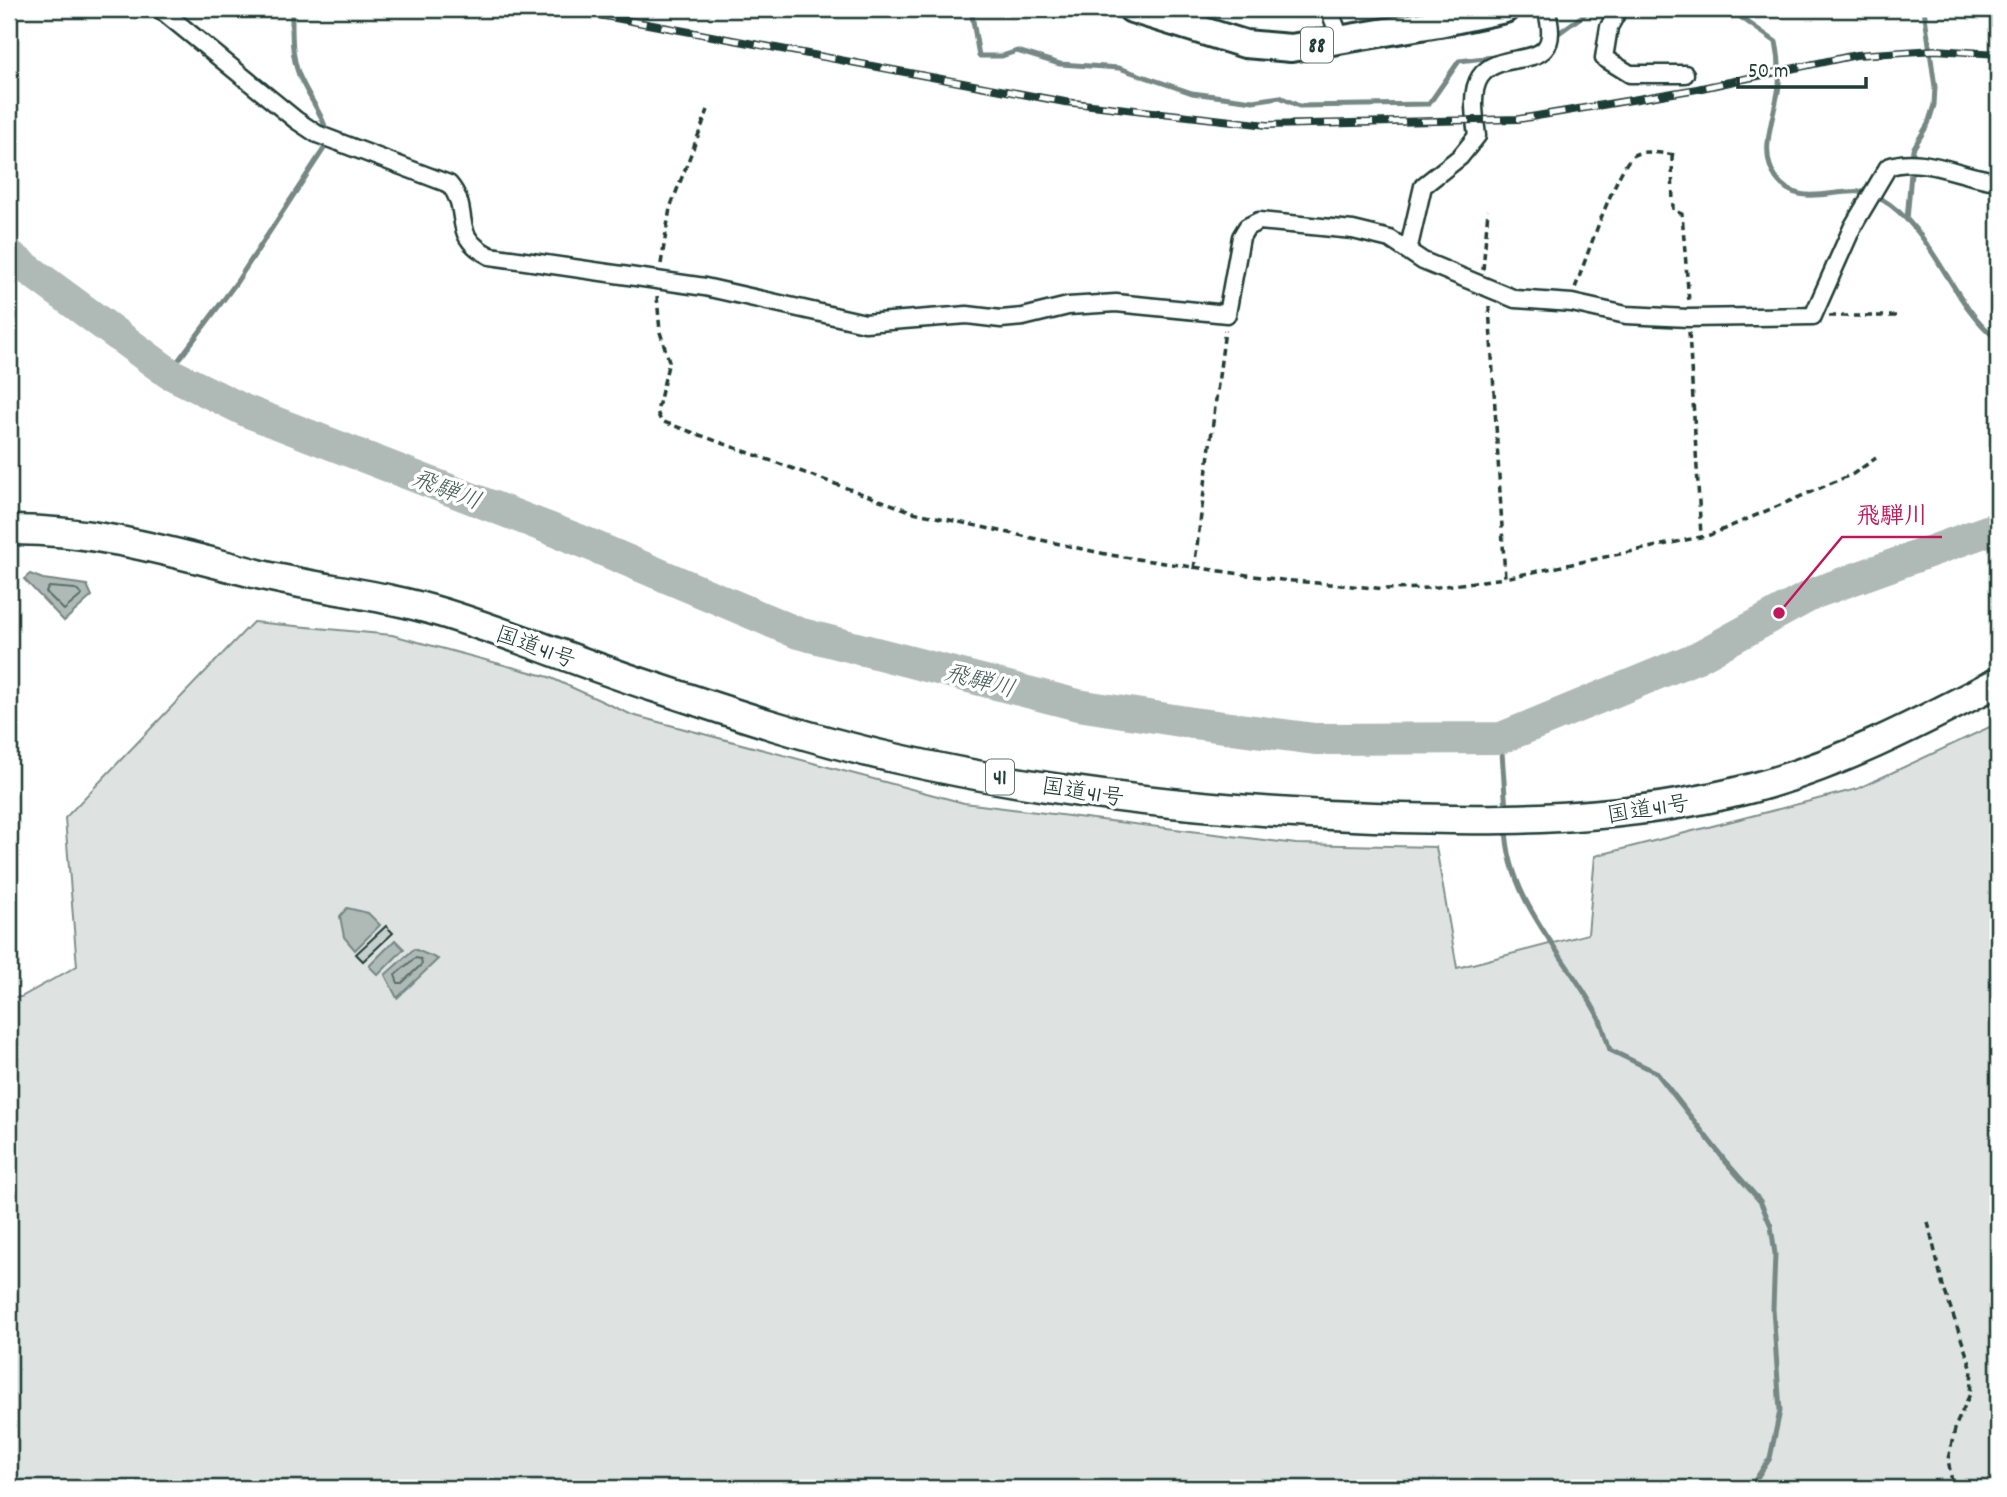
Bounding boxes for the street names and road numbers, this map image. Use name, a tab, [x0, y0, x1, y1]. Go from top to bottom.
road number: 88	[1301, 28, 1333, 62]
street label: 国道41号	[490, 619, 580, 679]
road number: 41	[986, 760, 1014, 794]
street label: 国道41号	[1039, 772, 1126, 817]
street label: 国道41号	[1605, 789, 1692, 834]

